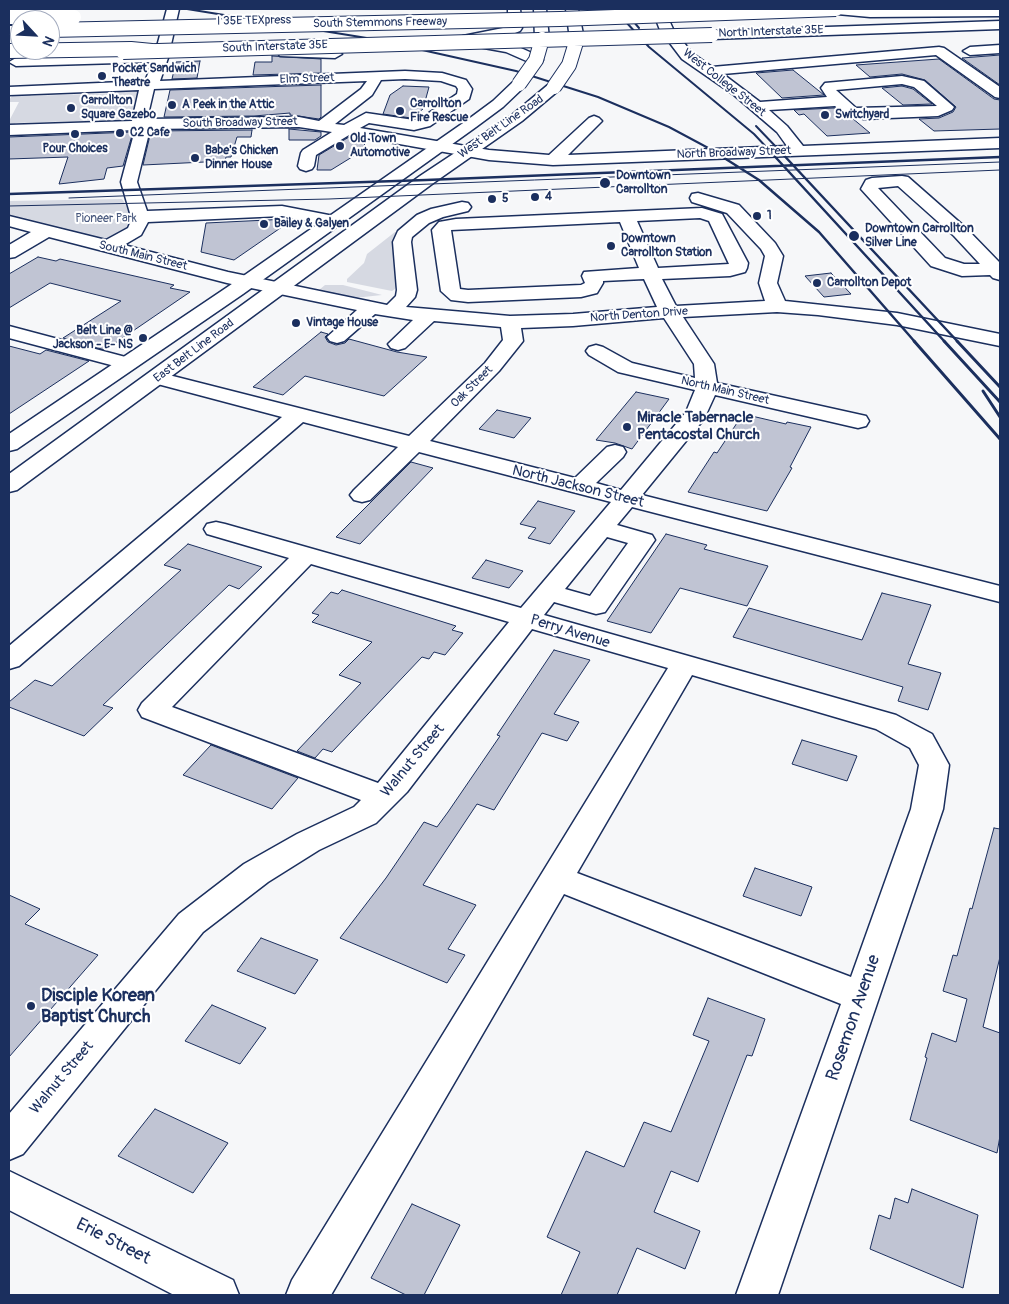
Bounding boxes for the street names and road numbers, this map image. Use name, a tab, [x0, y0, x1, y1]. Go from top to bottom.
street label: I 35E TEXpress	[217, 13, 291, 29]
street label: South Stemmons Freeway	[313, 15, 447, 31]
street label: North Interstate 35E	[718, 23, 824, 41]
street label: South Interstate 35E	[222, 38, 328, 56]
street label: West College Street	[680, 46, 768, 120]
street label: Elm Street	[279, 71, 335, 87]
street label: West Belt Line Road	[456, 92, 546, 162]
street label: South Broadway Street	[182, 115, 298, 131]
street label: North Broadway Street	[676, 144, 792, 162]
street label: South Main Street	[97, 238, 189, 274]
street label: North Denton Drive	[590, 304, 688, 326]
street label: East Belt Line Road	[151, 316, 237, 386]
street label: Oak Street	[448, 363, 496, 411]
street label: North Main Street	[679, 374, 771, 408]
street label: North Jackson Street	[510, 462, 646, 512]
street label: Perry Avenue	[528, 611, 612, 653]
street label: Walnut Street	[377, 721, 449, 801]
street label: Rosemon Avenue	[822, 952, 886, 1084]
street label: Walnut Street	[26, 1038, 98, 1118]
street label: Erie Street	[72, 1214, 154, 1270]

